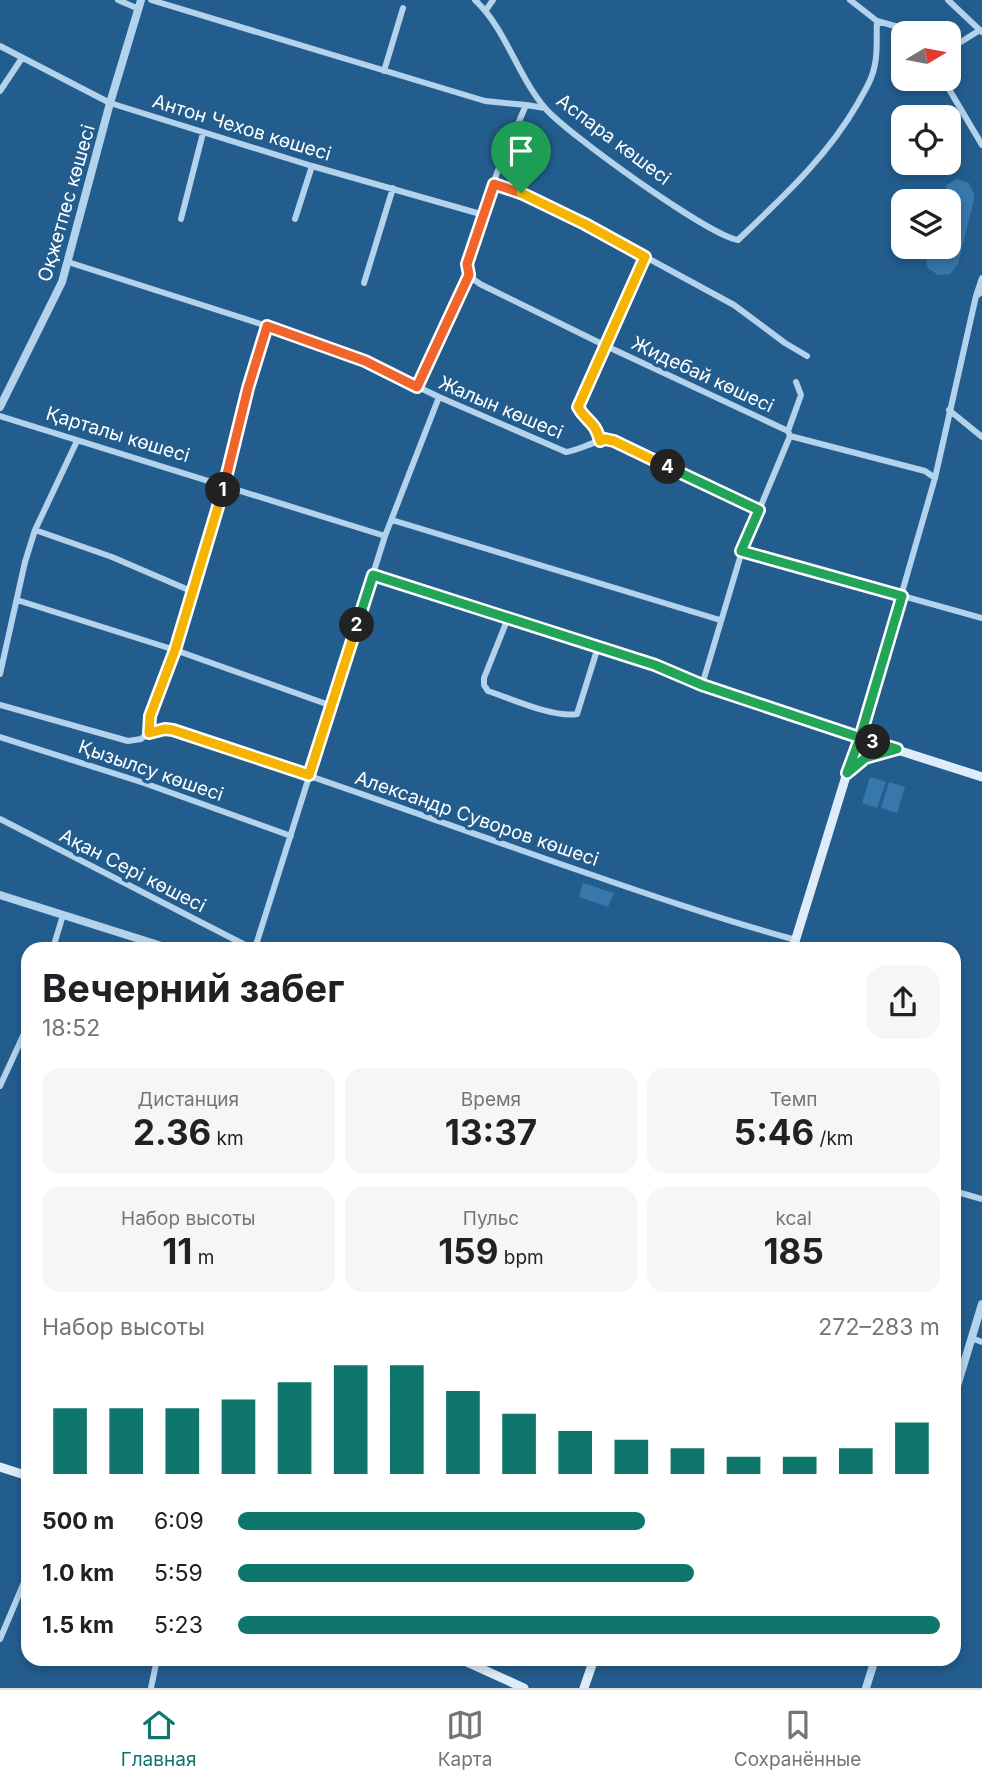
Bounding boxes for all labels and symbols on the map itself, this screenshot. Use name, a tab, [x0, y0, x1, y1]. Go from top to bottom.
north arrow	[891, 21, 961, 91]
street label: Антон Чехов көшесі	[150, 89, 334, 166]
street label: Аспара көшесі	[552, 89, 675, 190]
pin	[491, 121, 551, 193]
street label: Оқжетпес көшесі	[33, 122, 100, 284]
street label: Жидебай көшесі	[628, 331, 778, 418]
street label: Жалын көшесі	[435, 371, 566, 444]
street label: Қарталы көшесі	[43, 402, 192, 467]
pin: 4	[650, 449, 686, 484]
pin: 1	[206, 472, 241, 508]
pin: 2	[340, 608, 374, 642]
pin: 3	[856, 724, 890, 760]
street label: Қызылсу көшесі	[75, 735, 226, 806]
street label: Александр Суворов көшесі	[352, 766, 602, 871]
street label: Ақан Сері көшесі	[56, 824, 210, 917]

